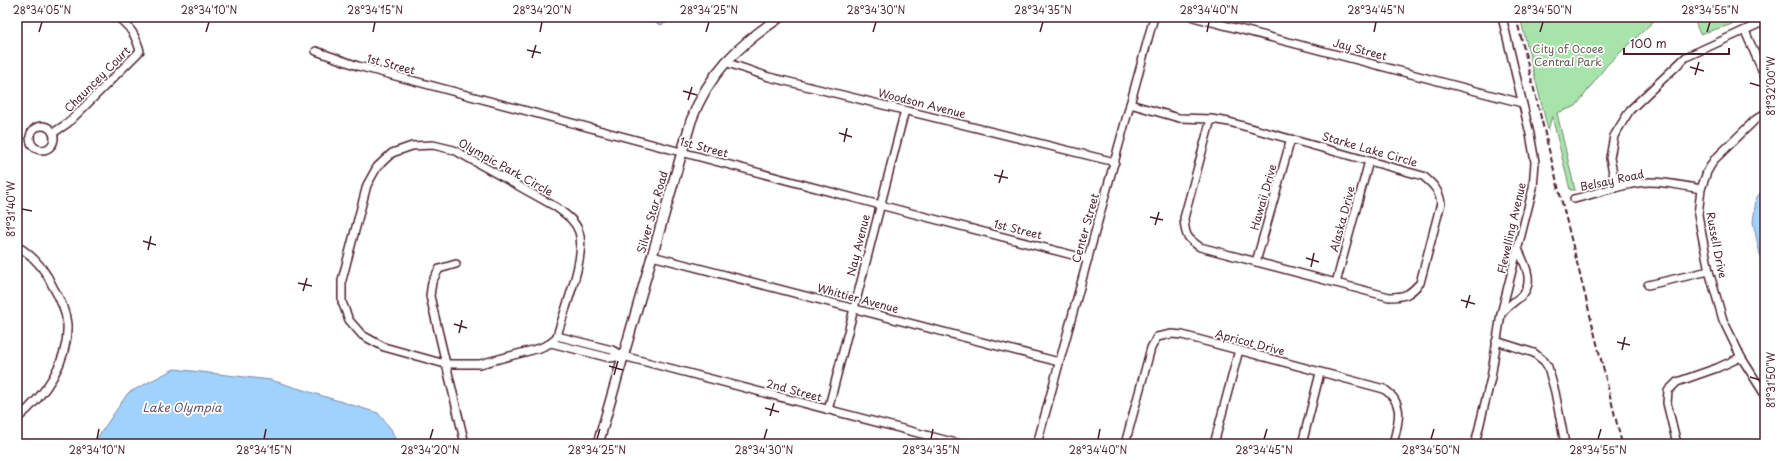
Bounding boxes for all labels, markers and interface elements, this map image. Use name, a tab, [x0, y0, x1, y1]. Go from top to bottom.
text: 28°34'05"N	[13, 2, 71, 17]
text: 28°34'10"N	[181, 2, 238, 17]
text: 28°34'15"N	[347, 2, 403, 17]
text: 28°34'20"N	[512, 2, 572, 17]
text: 28°34'25"N	[680, 2, 738, 17]
text: 28°34'30"N	[847, 2, 906, 17]
text: 28°34'35"N	[1014, 2, 1072, 17]
text: 28°34'40"N	[1180, 2, 1238, 17]
text: 28°34'45"N	[1347, 2, 1405, 17]
text: 28°34'50"N	[1514, 2, 1572, 17]
text: 28°34'55"N	[1681, 2, 1739, 17]
scale bar	[1624, 30, 1729, 56]
street label: Jay Street	[1331, 34, 1389, 64]
text: 100 m	[1630, 34, 1667, 52]
park label: City of Ocoee Central Park	[1532, 40, 1604, 70]
street label: Chauncey Court	[60, 42, 134, 116]
street label: 1st Street	[365, 49, 418, 79]
text: 81°32'00"W	[1763, 56, 1778, 116]
street label: Woodson Avenue	[876, 84, 968, 122]
street label: Starke Lake Circle	[1320, 127, 1420, 171]
street label: 1st Street	[678, 132, 731, 162]
street label: Olympic Park Circle	[456, 134, 556, 200]
street label: Hawaii Drive	[1245, 162, 1281, 232]
street label: Belsay Road	[1579, 165, 1646, 195]
street label: Silver Star Road	[632, 169, 672, 255]
text: 81°31'40"W	[3, 180, 18, 237]
street label: Flewelling Avenue	[1492, 181, 1530, 275]
street label: Alaska Drive	[1325, 184, 1359, 254]
street label: Center Street	[1067, 191, 1103, 265]
street label: Russell Drive	[1702, 210, 1732, 280]
street label: Nay Avenue	[842, 212, 874, 278]
street label: 1st Street	[992, 215, 1045, 243]
street label: Whittier Avenue	[815, 279, 901, 317]
street label: Apricot Drive	[1213, 325, 1287, 359]
text: 81°31'50"W	[1763, 351, 1778, 408]
street label: 2nd Street	[764, 374, 824, 406]
water label: Lake Olympia	[142, 398, 222, 416]
text: 28°34'10"N	[69, 442, 126, 457]
text: 28°34'15"N	[236, 442, 292, 457]
text: 28°34'20"N	[400, 442, 460, 457]
text: 28°34'25"N	[568, 442, 626, 457]
text: 28°34'30"N	[735, 442, 794, 457]
text: 28°34'35"N	[902, 442, 960, 457]
text: 28°34'40"N	[1069, 442, 1127, 457]
text: 28°34'45"N	[1235, 442, 1293, 457]
text: 28°34'50"N	[1402, 442, 1460, 457]
text: 28°34'55"N	[1569, 442, 1627, 457]

